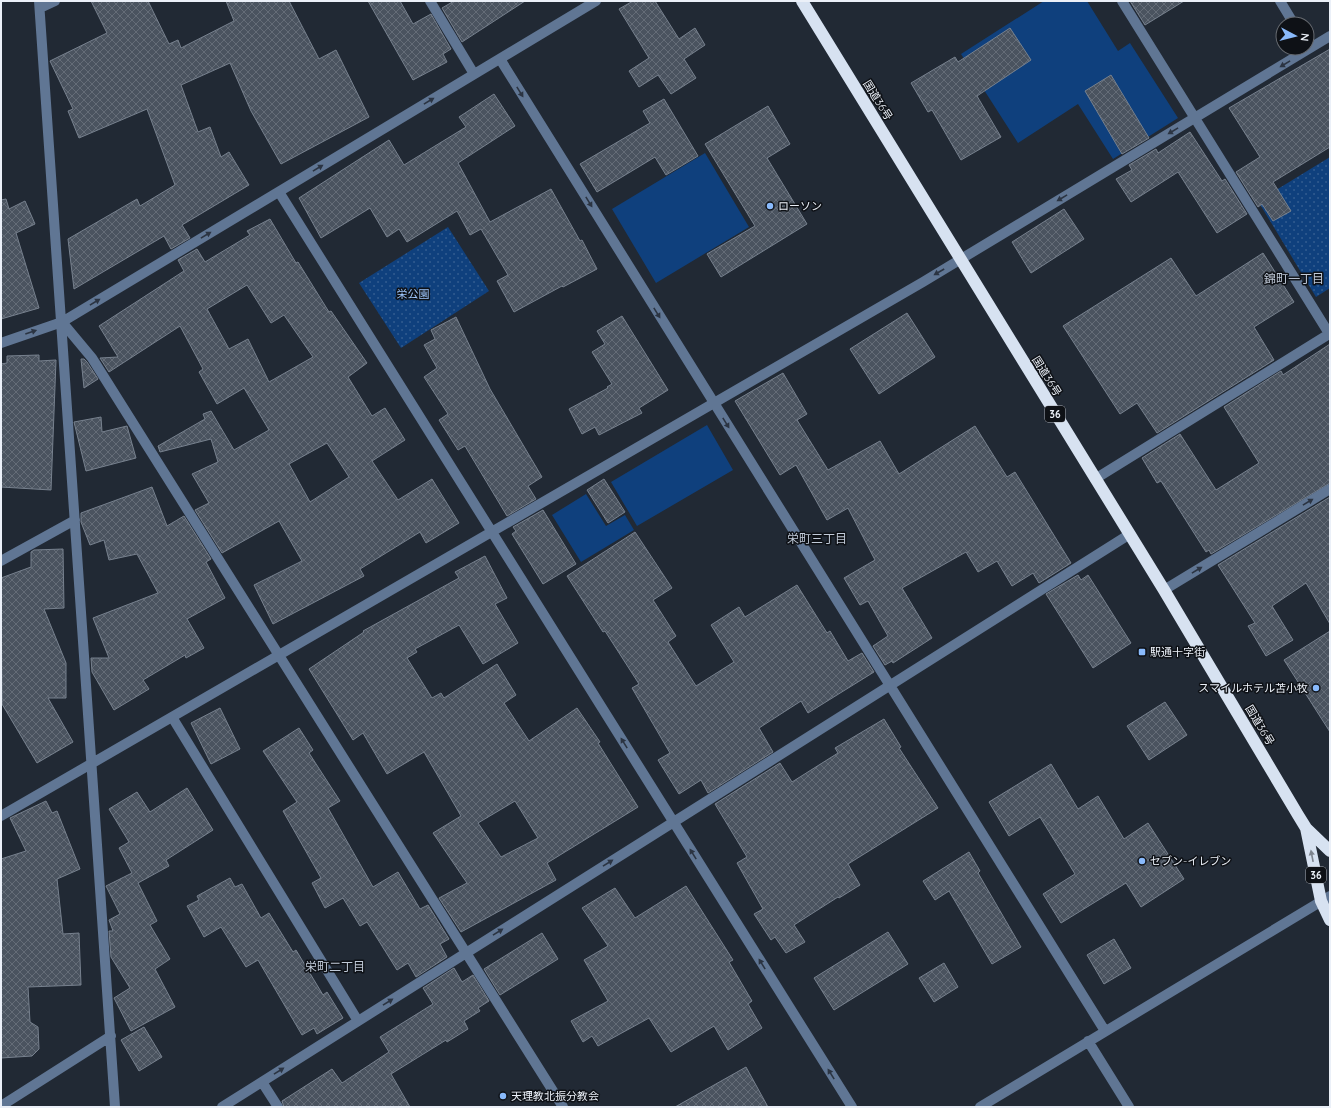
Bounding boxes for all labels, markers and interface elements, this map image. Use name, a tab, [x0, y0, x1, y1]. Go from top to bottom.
north arrow	[1275, 16, 1315, 56]
text: N	[1297, 32, 1312, 42]
one-way arrow	[1279, 60, 1291, 67]
street label: 国道36号	[860, 77, 896, 123]
one-way arrow	[516, 87, 524, 97]
one-way arrow	[424, 97, 434, 105]
one-way arrow	[1168, 127, 1178, 135]
one-way arrow	[313, 164, 323, 172]
one-way arrow	[1056, 195, 1068, 202]
one-way arrow	[585, 197, 593, 207]
place label: ローソン	[778, 199, 822, 213]
marker: ローソン	[765, 201, 775, 211]
one-way arrow	[201, 231, 211, 239]
one-way arrow	[933, 269, 945, 276]
district label: 錦町一丁目	[1264, 271, 1324, 286]
park label: 栄公園	[397, 287, 430, 301]
one-way arrow	[90, 298, 100, 306]
one-way arrow	[654, 307, 661, 319]
one-way arrow	[26, 329, 38, 335]
street label: 国道36号	[1029, 353, 1065, 399]
road number: 36	[1045, 406, 1065, 422]
one-way arrow	[722, 418, 730, 428]
one-way arrow	[1303, 498, 1313, 506]
district label: 栄町三丁目	[787, 531, 847, 546]
one-way arrow	[1191, 566, 1203, 573]
place label: 駅通十字街	[1150, 645, 1205, 659]
marker: 駅通十字街	[1137, 647, 1147, 657]
place label: スマイルホテル苫小牧	[1198, 681, 1308, 695]
marker: スマイルホテル苫小牧	[1311, 683, 1321, 693]
street label: 国道36号	[1242, 702, 1278, 748]
one-way arrow	[621, 738, 628, 749]
one-way arrow	[690, 848, 697, 860]
one-way arrow	[1309, 850, 1315, 862]
place label: セブン-イレブン	[1150, 854, 1231, 868]
marker: セブン-イレブン	[1137, 856, 1147, 866]
one-way arrow	[603, 859, 613, 867]
road number: 36	[1306, 867, 1326, 883]
one-way arrow	[492, 929, 504, 936]
one-way arrow	[759, 958, 766, 970]
district label: 栄町二丁目	[305, 959, 365, 974]
one-way arrow	[383, 998, 394, 1006]
one-way arrow	[273, 1068, 284, 1075]
one-way arrow	[828, 1068, 835, 1080]
place label: 天理教北振分教会	[511, 1089, 599, 1103]
marker: 天理教北振分教会	[498, 1091, 508, 1101]

